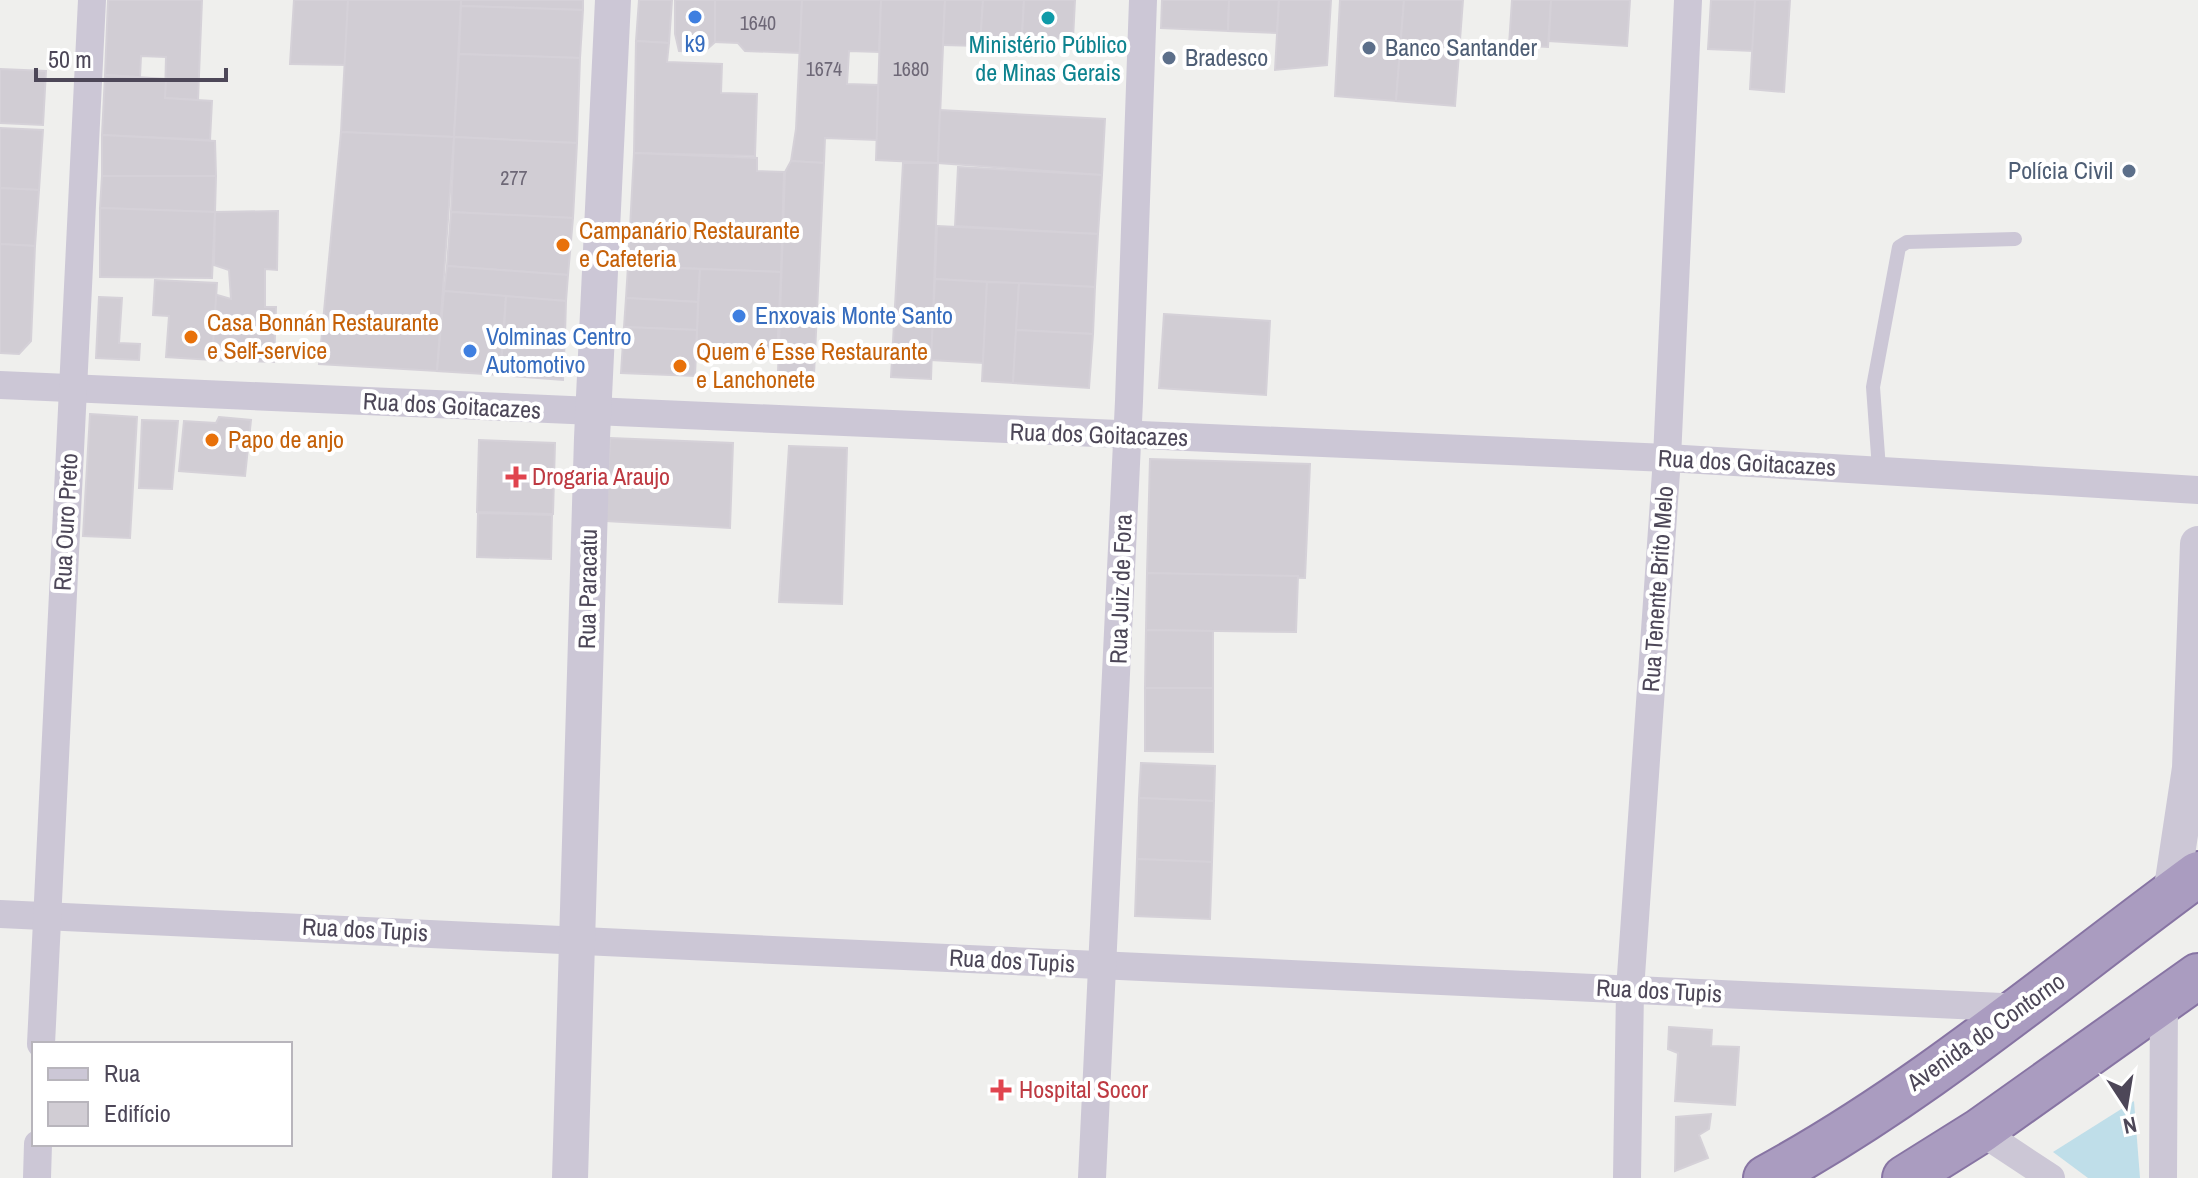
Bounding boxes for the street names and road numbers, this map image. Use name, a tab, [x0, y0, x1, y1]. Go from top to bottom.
street label: Rua dos Goitacazes	[362, 384, 542, 426]
street label: Rua dos Goitacazes	[1009, 415, 1189, 453]
street label: Rua dos Goitacazes	[1657, 441, 1837, 483]
street label: Rua Ouro Preto	[45, 452, 85, 592]
street label: Rua Tenente Brito Melo	[1634, 485, 1680, 693]
street label: Rua Juiz de Fora	[1101, 513, 1139, 664]
street label: Rua Paracatu	[570, 529, 604, 649]
street label: Rua dos Tupis	[301, 910, 429, 948]
street label: Rua dos Tupis	[948, 941, 1076, 979]
street label: Avenida do Contorno	[1899, 965, 2071, 1098]
street label: Rua dos Tupis	[1595, 971, 1723, 1009]

